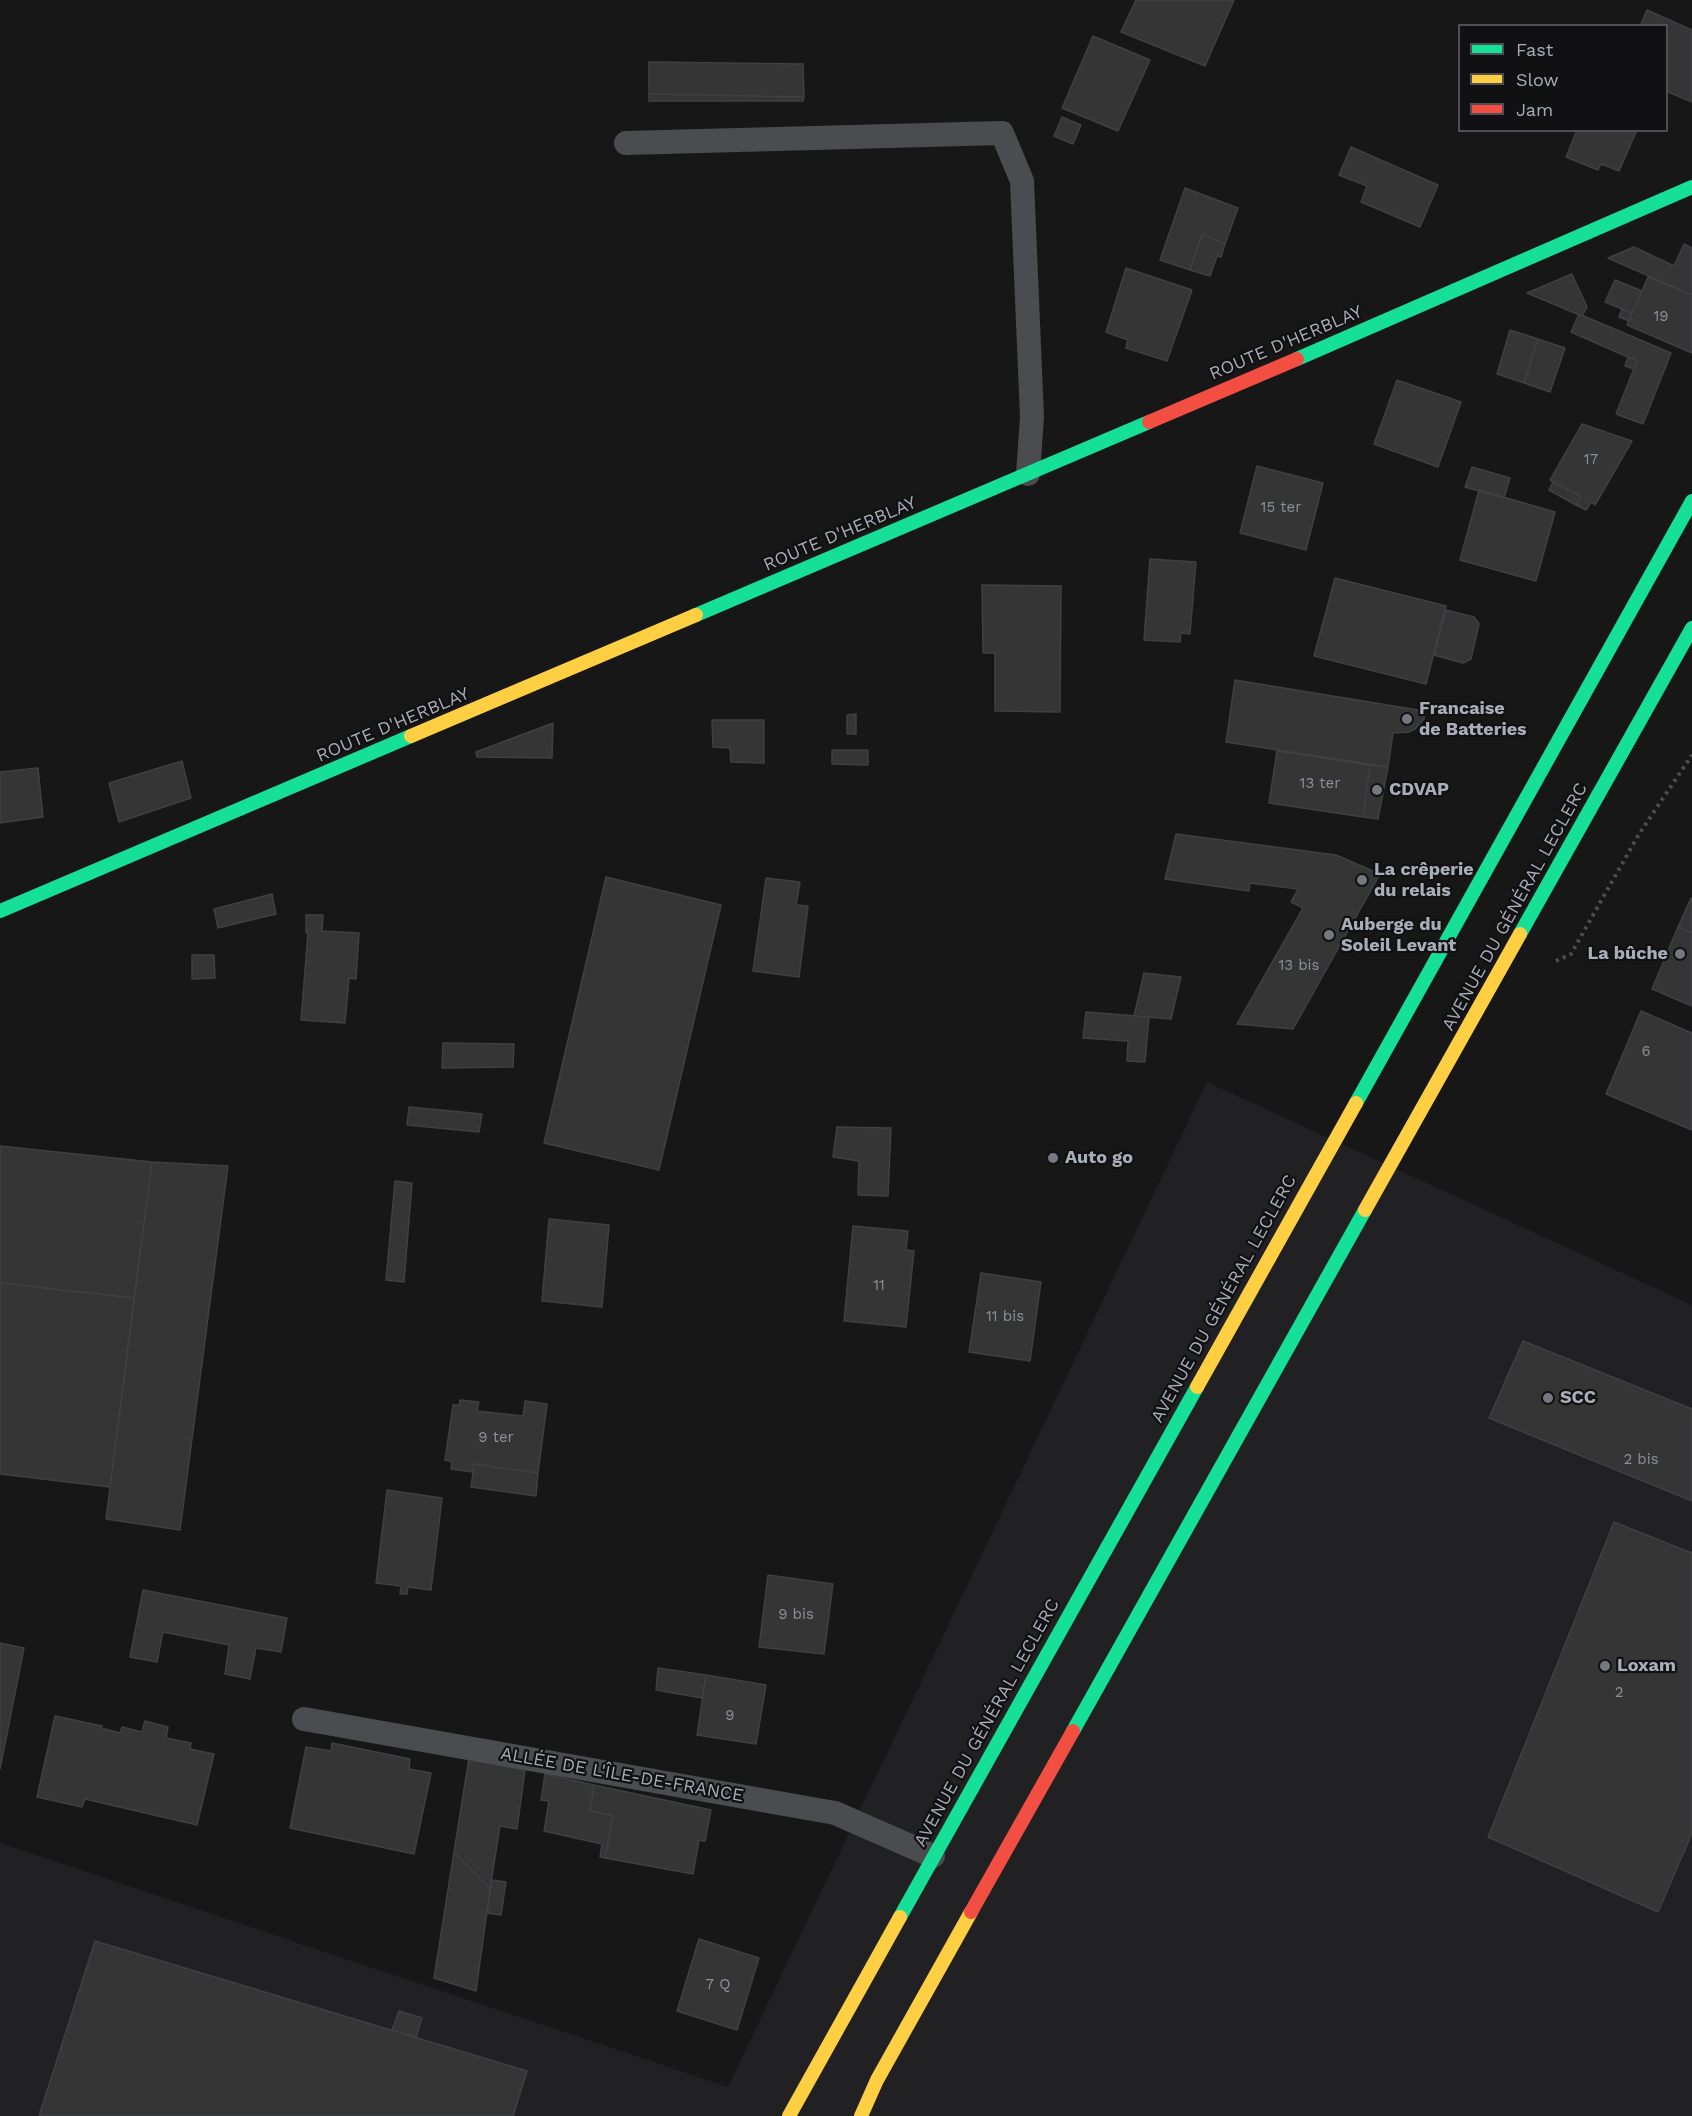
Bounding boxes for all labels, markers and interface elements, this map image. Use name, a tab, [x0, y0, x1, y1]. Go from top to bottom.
legend	[1458, 24, 1668, 132]
text: Fast	[1516, 39, 1553, 60]
text: Slow	[1516, 69, 1559, 90]
text: Jam	[1516, 99, 1553, 120]
street label: ROUTE D'HERBLAY	[1206, 301, 1366, 385]
house number: 19	[1653, 308, 1669, 326]
house number: 17	[1584, 451, 1598, 469]
street label: ROUTE D'HERBLAY	[760, 492, 920, 576]
house number: 15 ter	[1261, 499, 1301, 517]
street label: ROUTE D'HERBLAY	[313, 683, 473, 767]
place label: Francaise de Batteries	[1419, 698, 1527, 740]
marker: Francaise de Batteries	[1400, 712, 1414, 726]
house number: 13 ter	[1300, 775, 1340, 793]
place label: CDVAP	[1389, 779, 1449, 801]
street label: AVENUE DU GÉNÉRAL LECLERC	[1438, 779, 1592, 1035]
marker: CDVAP	[1370, 783, 1384, 797]
place label: La crêperie du relais	[1374, 859, 1474, 902]
marker: La crêperie du relais	[1355, 873, 1369, 887]
place label: Auberge du Soleil Levant	[1341, 914, 1456, 956]
marker: Auberge du Soleil Levant	[1322, 928, 1336, 942]
place label: La bûche	[1587, 943, 1668, 965]
marker: La bûche	[1673, 947, 1687, 961]
house number: 13 bis	[1278, 957, 1320, 975]
house number: 6	[1641, 1043, 1651, 1061]
place label: Auto go	[1065, 1147, 1133, 1169]
marker: Auto go	[1046, 1151, 1060, 1165]
street label: AVENUE DU GÉNÉRAL LECLERC	[1147, 1171, 1301, 1427]
house number: 11	[873, 1277, 885, 1295]
house number: 11 bis	[986, 1308, 1024, 1326]
place label: SCC	[1560, 1387, 1596, 1409]
marker: SCC	[1541, 1391, 1555, 1405]
house number: 9 ter	[478, 1429, 514, 1447]
house number: 2 bis	[1623, 1451, 1659, 1469]
street label: AVENUE DU GÉNÉRAL LECLERC	[910, 1595, 1064, 1851]
house number: 9 bis	[778, 1606, 814, 1624]
place label: Loxam	[1617, 1655, 1676, 1677]
marker: Loxam	[1598, 1659, 1612, 1673]
house number: 2	[1615, 1684, 1623, 1702]
house number: 9	[725, 1707, 735, 1725]
street label: ALLÉE DE L'ÎLE-DE-FRANCE	[499, 1743, 745, 1807]
house number: 7 Q	[706, 1976, 730, 1994]

